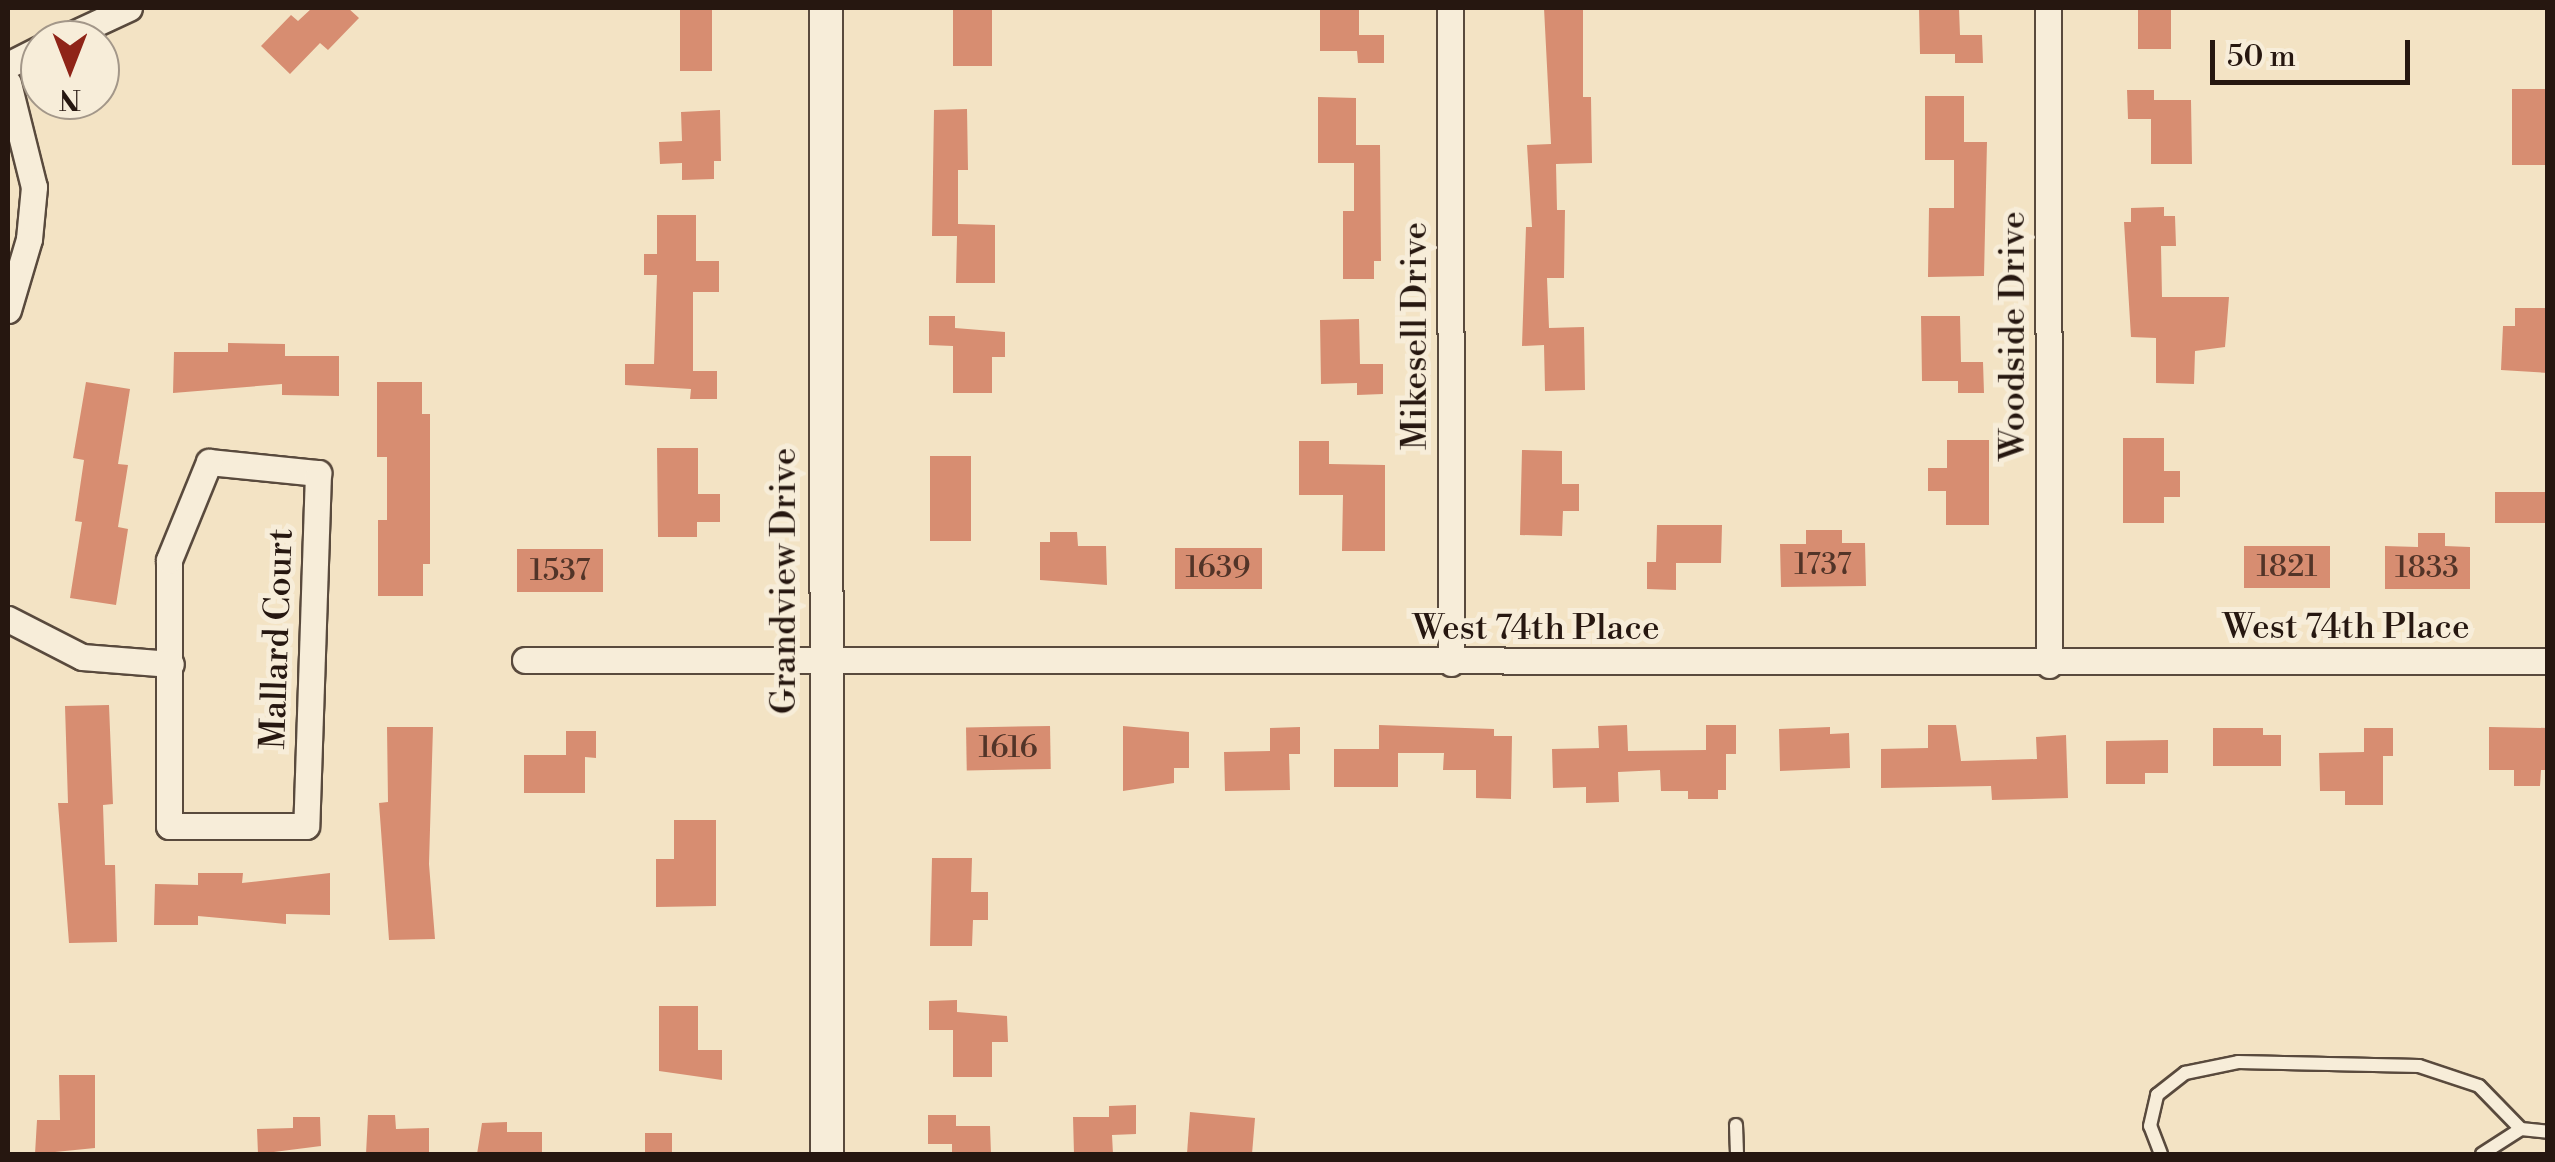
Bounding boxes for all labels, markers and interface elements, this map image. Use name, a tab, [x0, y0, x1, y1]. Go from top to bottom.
north arrow	[20, 20, 120, 120]
scale bar	[2215, 20, 2415, 82]
text: 50 m	[2227, 38, 2296, 76]
text: N	[59, 81, 81, 116]
street label: Woodside Drive	[1993, 211, 2035, 461]
street label: Mikesell Drive	[1395, 222, 1437, 450]
street label: Grandview Drive	[764, 448, 806, 714]
street label: Mallard Court	[253, 528, 303, 750]
house number: 1737	[1794, 547, 1852, 583]
house number: 1821	[2256, 549, 2318, 585]
house number: 1639	[1186, 550, 1250, 586]
house number: 1833	[2395, 550, 2459, 586]
house number: 1537	[530, 553, 590, 589]
street label: West 74th Place	[2222, 607, 2470, 649]
street label: West 74th Place	[1412, 608, 1660, 650]
house number: 1616	[978, 730, 1038, 766]

